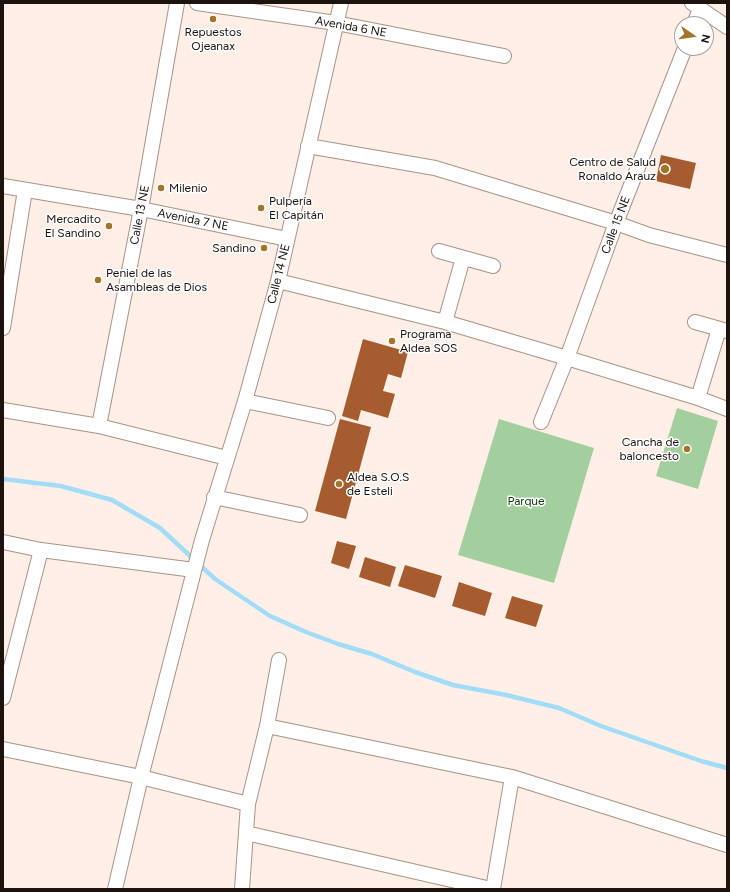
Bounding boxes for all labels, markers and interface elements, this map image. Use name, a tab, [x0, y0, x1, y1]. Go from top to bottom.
marker: Repuestos Ojeanax	[208, 14, 218, 24]
street label: Avenida 6 NE	[314, 14, 388, 40]
north arrow	[674, 16, 714, 56]
place label: Repuestos Ojeanax	[184, 25, 242, 53]
text: N	[698, 33, 712, 44]
place label: Centro de Salud Ronaldo Arauz	[569, 155, 656, 183]
marker: Centro de Salud Ronaldo Arauz	[659, 163, 671, 175]
place label: Milenio	[169, 181, 208, 195]
marker: Milenio	[156, 183, 166, 193]
street label: Calle 13 NE	[127, 184, 153, 246]
place label: Pulpería El Capitán	[269, 194, 324, 222]
street label: Calle 15 NE	[598, 194, 634, 256]
marker: Pulpería El Capitán	[256, 203, 266, 213]
street label: Avenida 7 NE	[156, 206, 230, 234]
place label: Mercadito El Sandino	[45, 212, 101, 240]
marker: Mercadito El Sandino	[104, 221, 114, 231]
place label: Sandino	[212, 241, 256, 255]
marker: Sandino	[259, 243, 269, 253]
street label: Calle 14 NE	[265, 243, 293, 305]
place label: Peniel de las Asambleas de Dios	[106, 266, 207, 294]
marker: Peniel de las Asambleas de Dios	[93, 275, 103, 285]
place label: Programa Aldea SOS	[400, 327, 457, 355]
marker: Programa Aldea SOS	[387, 336, 397, 346]
place label: Cancha de baloncesto	[619, 435, 679, 463]
marker: Cancha de baloncesto	[682, 444, 692, 454]
place label: Aldea S.O.S de Esteli	[347, 470, 409, 498]
marker: Aldea S.O.S de Esteli	[334, 479, 344, 489]
park label: Parque	[507, 494, 545, 508]

